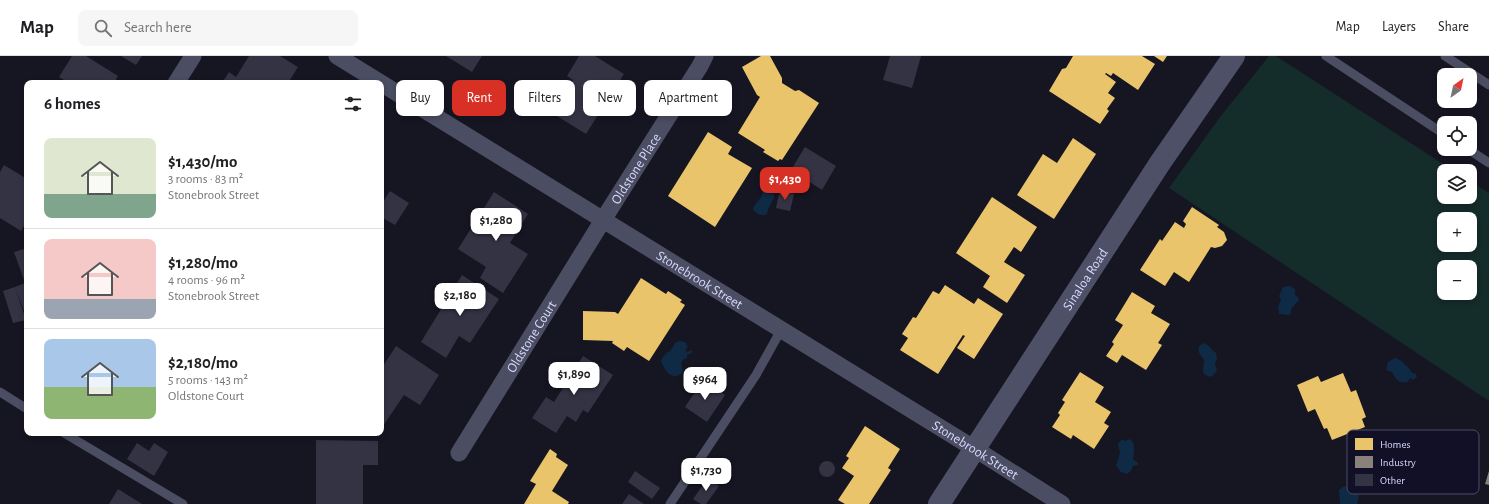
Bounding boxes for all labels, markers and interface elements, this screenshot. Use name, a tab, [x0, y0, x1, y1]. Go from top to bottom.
search box	[78, 10, 358, 46]
icon: search	[92, 17, 114, 39]
text: Map	[20, 18, 54, 37]
text: Search here	[124, 20, 192, 35]
text: Map	[1335, 20, 1360, 34]
text: Layers	[1382, 20, 1416, 34]
text: Share	[1438, 20, 1469, 34]
north arrow	[1437, 68, 1477, 108]
map controls	[1437, 68, 1477, 300]
chip: Buy	[396, 80, 444, 116]
chip: Rent	[452, 80, 506, 116]
chip: Filters	[514, 80, 575, 116]
chip: New	[583, 80, 636, 116]
chip: Apartment	[644, 80, 732, 116]
icon: filters	[342, 93, 364, 115]
text: 6 homes	[44, 95, 100, 112]
button: locate	[1437, 116, 1477, 156]
street label: Oldstone Place	[609, 131, 664, 207]
text: $1,430/mo	[168, 153, 237, 170]
icon: home	[76, 154, 124, 202]
button: layers	[1437, 164, 1477, 204]
pin: $1,430	[752, 167, 818, 201]
text: 3 rooms · 83 m²	[168, 173, 243, 186]
text: $1,430	[769, 173, 801, 186]
text: Stonebrook Street	[168, 189, 259, 202]
pin: $1,280	[463, 208, 529, 242]
button: +	[1437, 212, 1477, 252]
text: $1,280	[480, 214, 512, 227]
street label: Sinaloa Road	[1060, 246, 1111, 313]
street label: Stonebrook Street	[654, 249, 745, 312]
text: $1,280/mo	[168, 254, 238, 271]
icon: home	[76, 255, 124, 303]
button: −	[1437, 260, 1477, 300]
text: 4 rooms · 96 m²	[168, 274, 245, 287]
pin: $2,180	[427, 283, 493, 317]
text: $2,180	[444, 289, 476, 302]
text: Stonebrook Street	[168, 290, 259, 303]
street label: Oldstone Court	[504, 298, 560, 375]
text: $2,180/mo	[168, 354, 238, 371]
icon: home	[76, 355, 124, 403]
pin: $1,890	[541, 362, 607, 396]
pin: $964	[681, 367, 729, 401]
text: $1,890	[558, 368, 590, 381]
text: $964	[693, 373, 717, 386]
text: 5 rooms · 143 m²	[168, 374, 248, 387]
text: Oldstone Court	[168, 390, 244, 403]
street label: Stonebrook Street	[930, 418, 1021, 483]
legend	[1347, 430, 1479, 494]
text: Homes	[1380, 439, 1411, 450]
text: Industry	[1380, 457, 1416, 468]
pin: $1,730	[673, 458, 739, 492]
text: $1,730	[690, 464, 722, 477]
text: Other	[1380, 475, 1405, 486]

